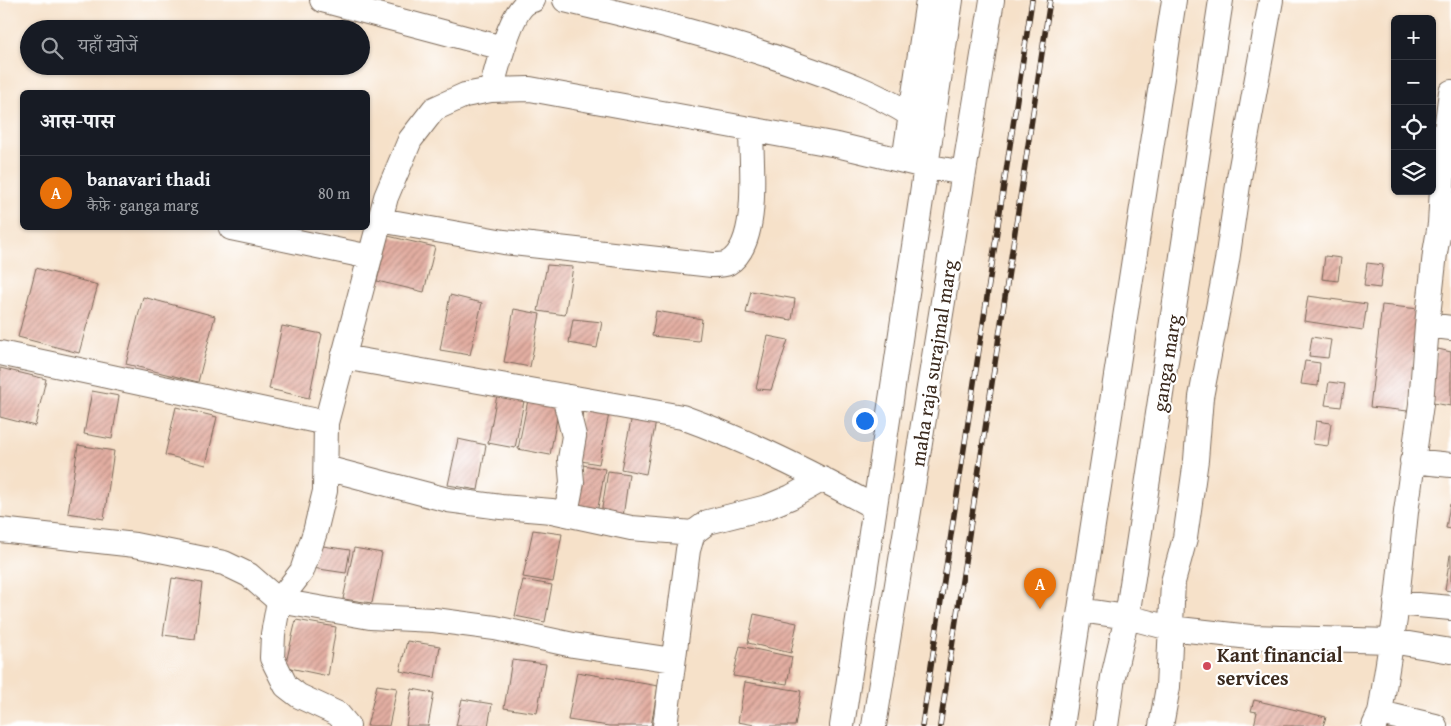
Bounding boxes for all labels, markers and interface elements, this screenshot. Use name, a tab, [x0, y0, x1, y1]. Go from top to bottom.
map controls	[1391, 15, 1436, 195]
button: +	[1391, 15, 1436, 60]
search box	[20, 20, 370, 75]
text: यहाँ खोजें	[78, 31, 138, 59]
icon: search	[38, 34, 66, 62]
button: −	[1391, 60, 1436, 105]
text: आस-पास	[40, 105, 114, 136]
button: locate	[1391, 105, 1436, 150]
button: layers	[1391, 150, 1436, 195]
text: banavari thadi	[87, 165, 211, 193]
text: A	[51, 181, 61, 205]
text: 80 m	[318, 181, 350, 205]
text: कैफ़े · ganga marg	[87, 193, 198, 217]
street label: maha raja surajmal marg	[902, 257, 964, 469]
street label: ganga marg	[1144, 312, 1188, 414]
your location	[852, 408, 878, 434]
pin: A	[1024, 568, 1056, 609]
place label: Kant financial services	[1217, 640, 1343, 692]
marker: Kant financial services	[1201, 660, 1213, 672]

